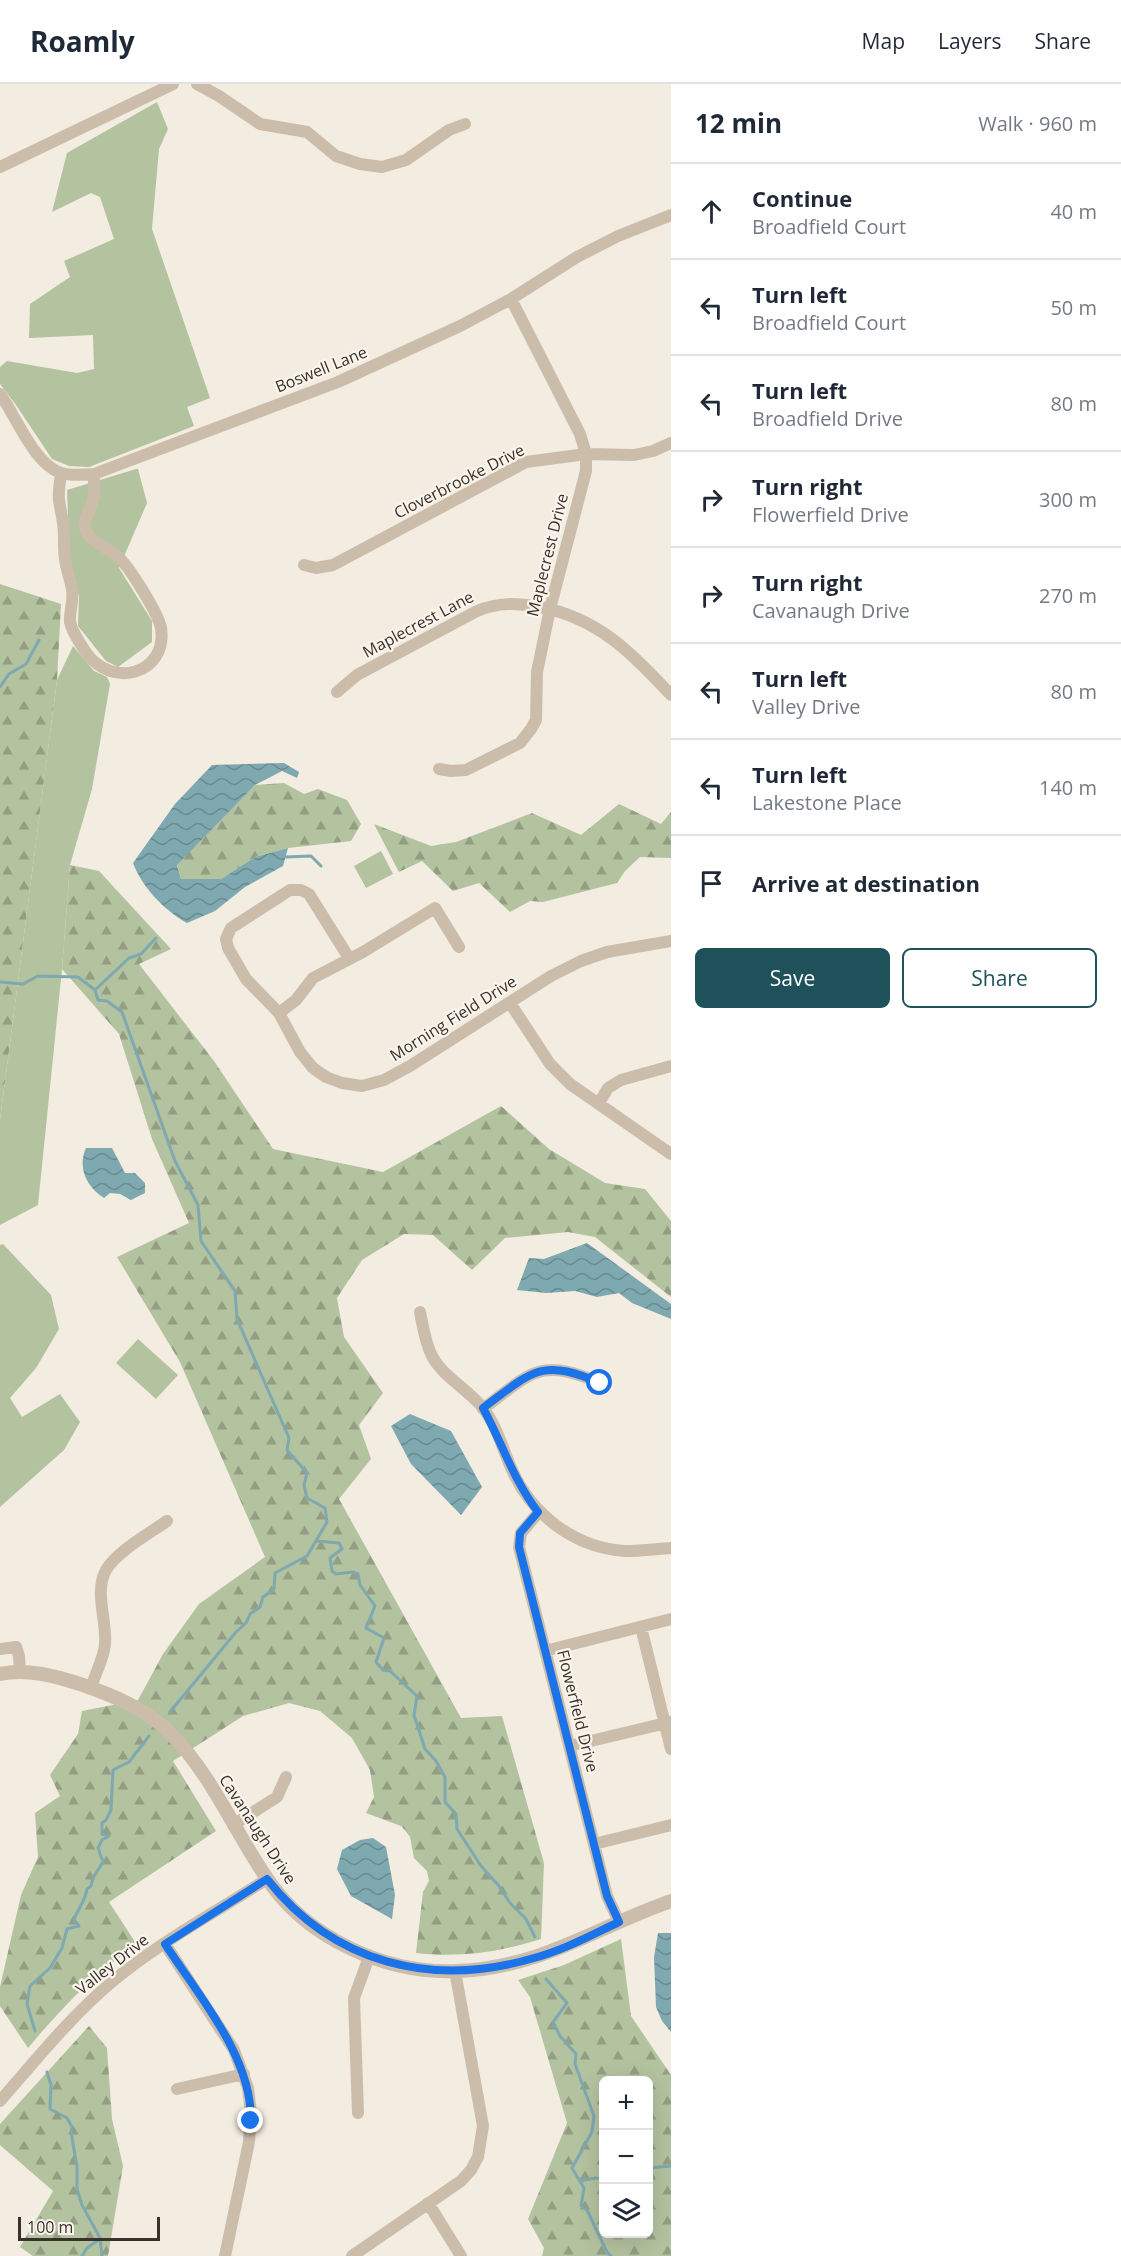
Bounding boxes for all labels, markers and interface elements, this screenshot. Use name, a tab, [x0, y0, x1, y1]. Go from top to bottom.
text: Roamly	[30, 22, 135, 60]
text: Map	[862, 27, 905, 55]
text: Layers	[938, 27, 1002, 55]
text: Share	[1035, 27, 1091, 55]
text: 12 min	[695, 105, 782, 141]
text: Walk · 960 m	[978, 110, 1097, 137]
text: Continue	[752, 183, 852, 213]
icon: ahead	[695, 195, 728, 228]
text: 40 m	[1050, 198, 1097, 225]
text: Broadfield Court	[752, 213, 906, 240]
text: Turn left	[752, 279, 847, 309]
icon: left	[695, 291, 728, 324]
text: 50 m	[1050, 294, 1097, 321]
text: Broadfield Court	[752, 309, 906, 336]
street label: Boswell Lane	[272, 341, 370, 397]
text: Turn left	[752, 375, 847, 405]
icon: left	[695, 387, 728, 420]
text: 80 m	[1050, 390, 1097, 417]
text: Broadfield Drive	[752, 405, 903, 432]
street label: Cloverbrooke Drive	[390, 439, 528, 523]
text: Turn right	[752, 471, 863, 501]
icon: right	[695, 483, 728, 516]
text: 300 m	[1039, 486, 1097, 513]
street label: Maplecrest Drive	[521, 491, 573, 619]
text: Flowerfield Drive	[752, 501, 909, 528]
text: Turn right	[752, 567, 863, 597]
icon: right	[695, 579, 728, 612]
text: 270 m	[1039, 582, 1097, 609]
street label: Maplecrest Lane	[359, 585, 477, 663]
text: Cavanaugh Drive	[752, 597, 910, 624]
text: Turn left	[752, 663, 847, 693]
icon: left	[695, 675, 728, 708]
text: 80 m	[1050, 678, 1097, 705]
text: Valley Drive	[752, 693, 861, 720]
text: Turn left	[752, 759, 847, 789]
icon: left	[695, 771, 728, 804]
text: 140 m	[1039, 774, 1097, 801]
text: Lakestone Place	[752, 789, 902, 816]
icon: arrive	[695, 867, 728, 900]
text: Arrive at destination	[752, 868, 980, 898]
button: Save	[695, 948, 890, 1008]
button: Share	[902, 948, 1097, 1008]
street label: Morning Field Drive	[385, 970, 521, 1066]
route start	[586, 1369, 612, 1395]
street label: Flowerfield Drive	[552, 1647, 604, 1775]
street label: Cavanaugh Drive	[214, 1770, 302, 1888]
street label: Valley Drive	[71, 1929, 153, 1999]
map controls	[599, 2076, 653, 2238]
button: +	[599, 2076, 653, 2130]
route end	[237, 2107, 263, 2133]
button: −	[599, 2130, 653, 2184]
button: layers	[599, 2184, 653, 2238]
scale bar	[18, 2214, 160, 2242]
text: 100 m	[27, 2216, 73, 2238]

